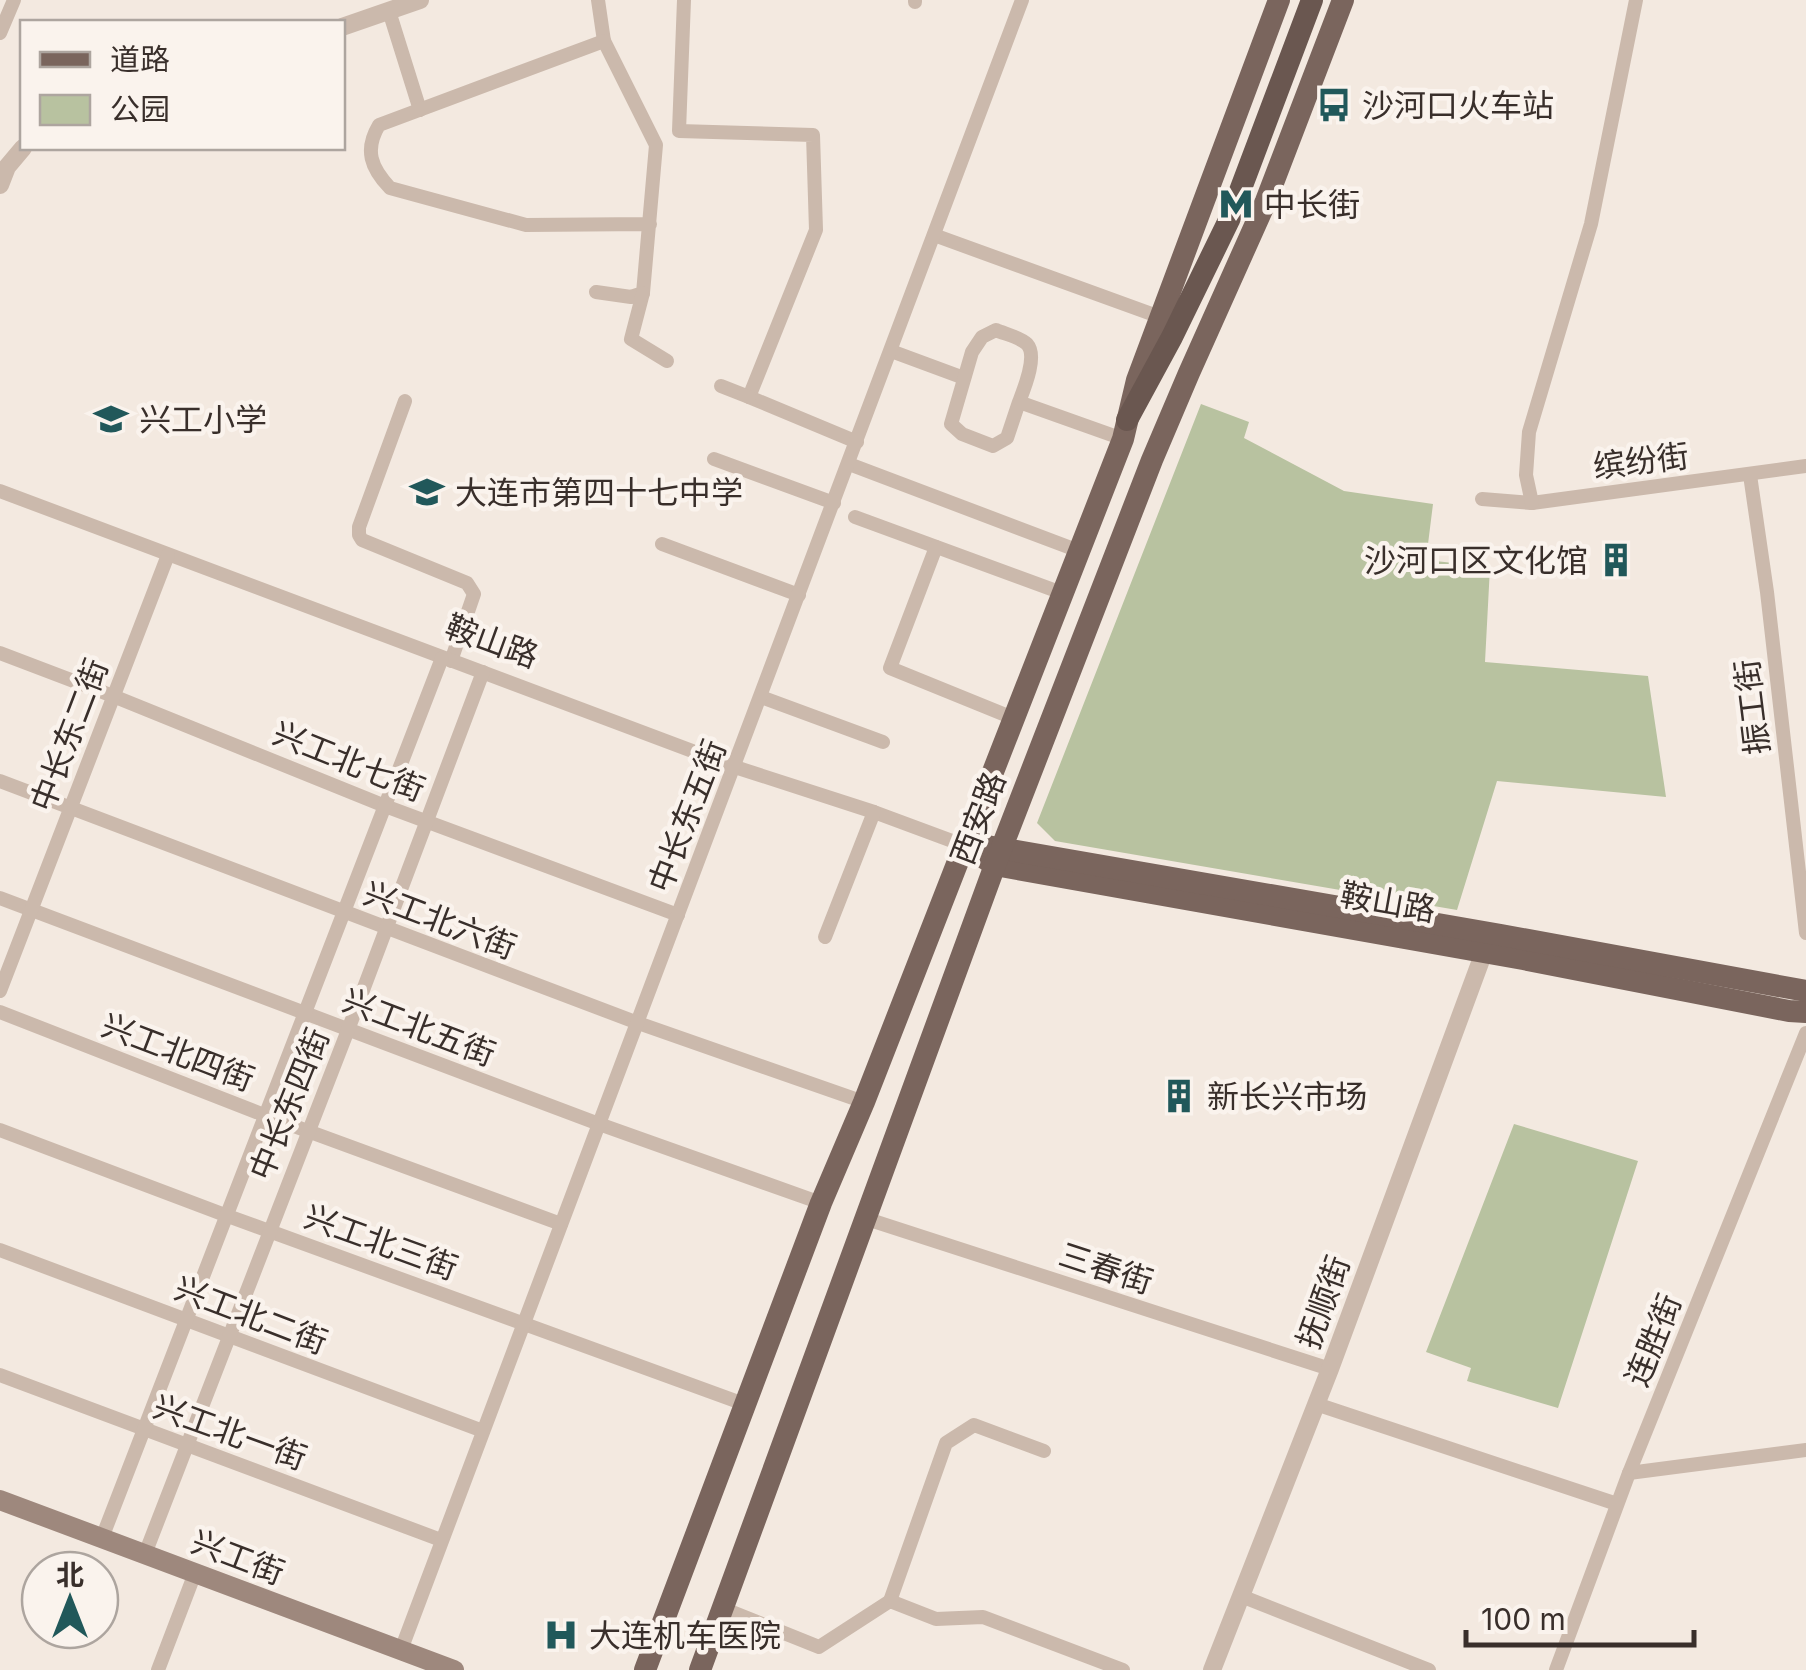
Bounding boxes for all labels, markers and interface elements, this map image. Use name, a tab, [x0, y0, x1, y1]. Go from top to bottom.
legend	[20, 20, 345, 150]
text: 道路	[110, 41, 170, 77]
bus stop icon: 沙河口火车站	[1315, 86, 1353, 124]
place label: 沙河口火车站	[1362, 86, 1554, 125]
text: 公园	[110, 91, 170, 127]
metro station icon: 中长街	[1217, 185, 1255, 223]
place label: 中长街	[1264, 185, 1360, 224]
school or university icon: 兴工小学	[92, 400, 130, 438]
place label: 兴工小学	[139, 400, 267, 439]
street label: 缤纷街	[1591, 436, 1691, 486]
school or university icon: 大连市第四十七中学	[408, 473, 446, 511]
place label: 大连市第四十七中学	[455, 473, 743, 512]
place label: 沙河口区文化馆	[1364, 541, 1588, 580]
building icon: 沙河口区文化馆	[1597, 541, 1635, 579]
street label: 鞍山路	[440, 606, 544, 676]
street label: 中长东二街	[22, 653, 116, 817]
street label: 振工街	[1727, 657, 1777, 757]
street label: 兴工北七街	[268, 713, 430, 809]
street label: 中长东五街	[640, 734, 734, 898]
street label: 西安路	[943, 766, 1013, 870]
street label: 兴工北六街	[358, 873, 522, 967]
street label: 鞍山路	[1337, 874, 1439, 930]
street label: 兴工北五街	[337, 980, 501, 1074]
street label: 兴工北四街	[96, 1005, 260, 1099]
street label: 中长东四街	[241, 1023, 337, 1185]
building icon: 新长兴市场	[1160, 1077, 1198, 1115]
place label: 新长兴市场	[1207, 1077, 1367, 1116]
street label: 兴工北三街	[299, 1196, 463, 1288]
street label: 三春街	[1054, 1235, 1158, 1301]
street label: 抚顺街	[1288, 1250, 1358, 1354]
street label: 兴工北二街	[169, 1268, 333, 1362]
street label: 连胜街	[1617, 1288, 1689, 1392]
street label: 兴工北一街	[148, 1386, 312, 1478]
street label: 兴工街	[186, 1522, 290, 1592]
north arrow	[20, 1550, 120, 1650]
text: 北	[56, 1558, 84, 1592]
scale bar	[1466, 1585, 1694, 1647]
text: 100 m	[1481, 1601, 1566, 1637]
hospital icon: 大连机车医院	[542, 1616, 580, 1654]
place label: 大连机车医院	[589, 1616, 781, 1655]

